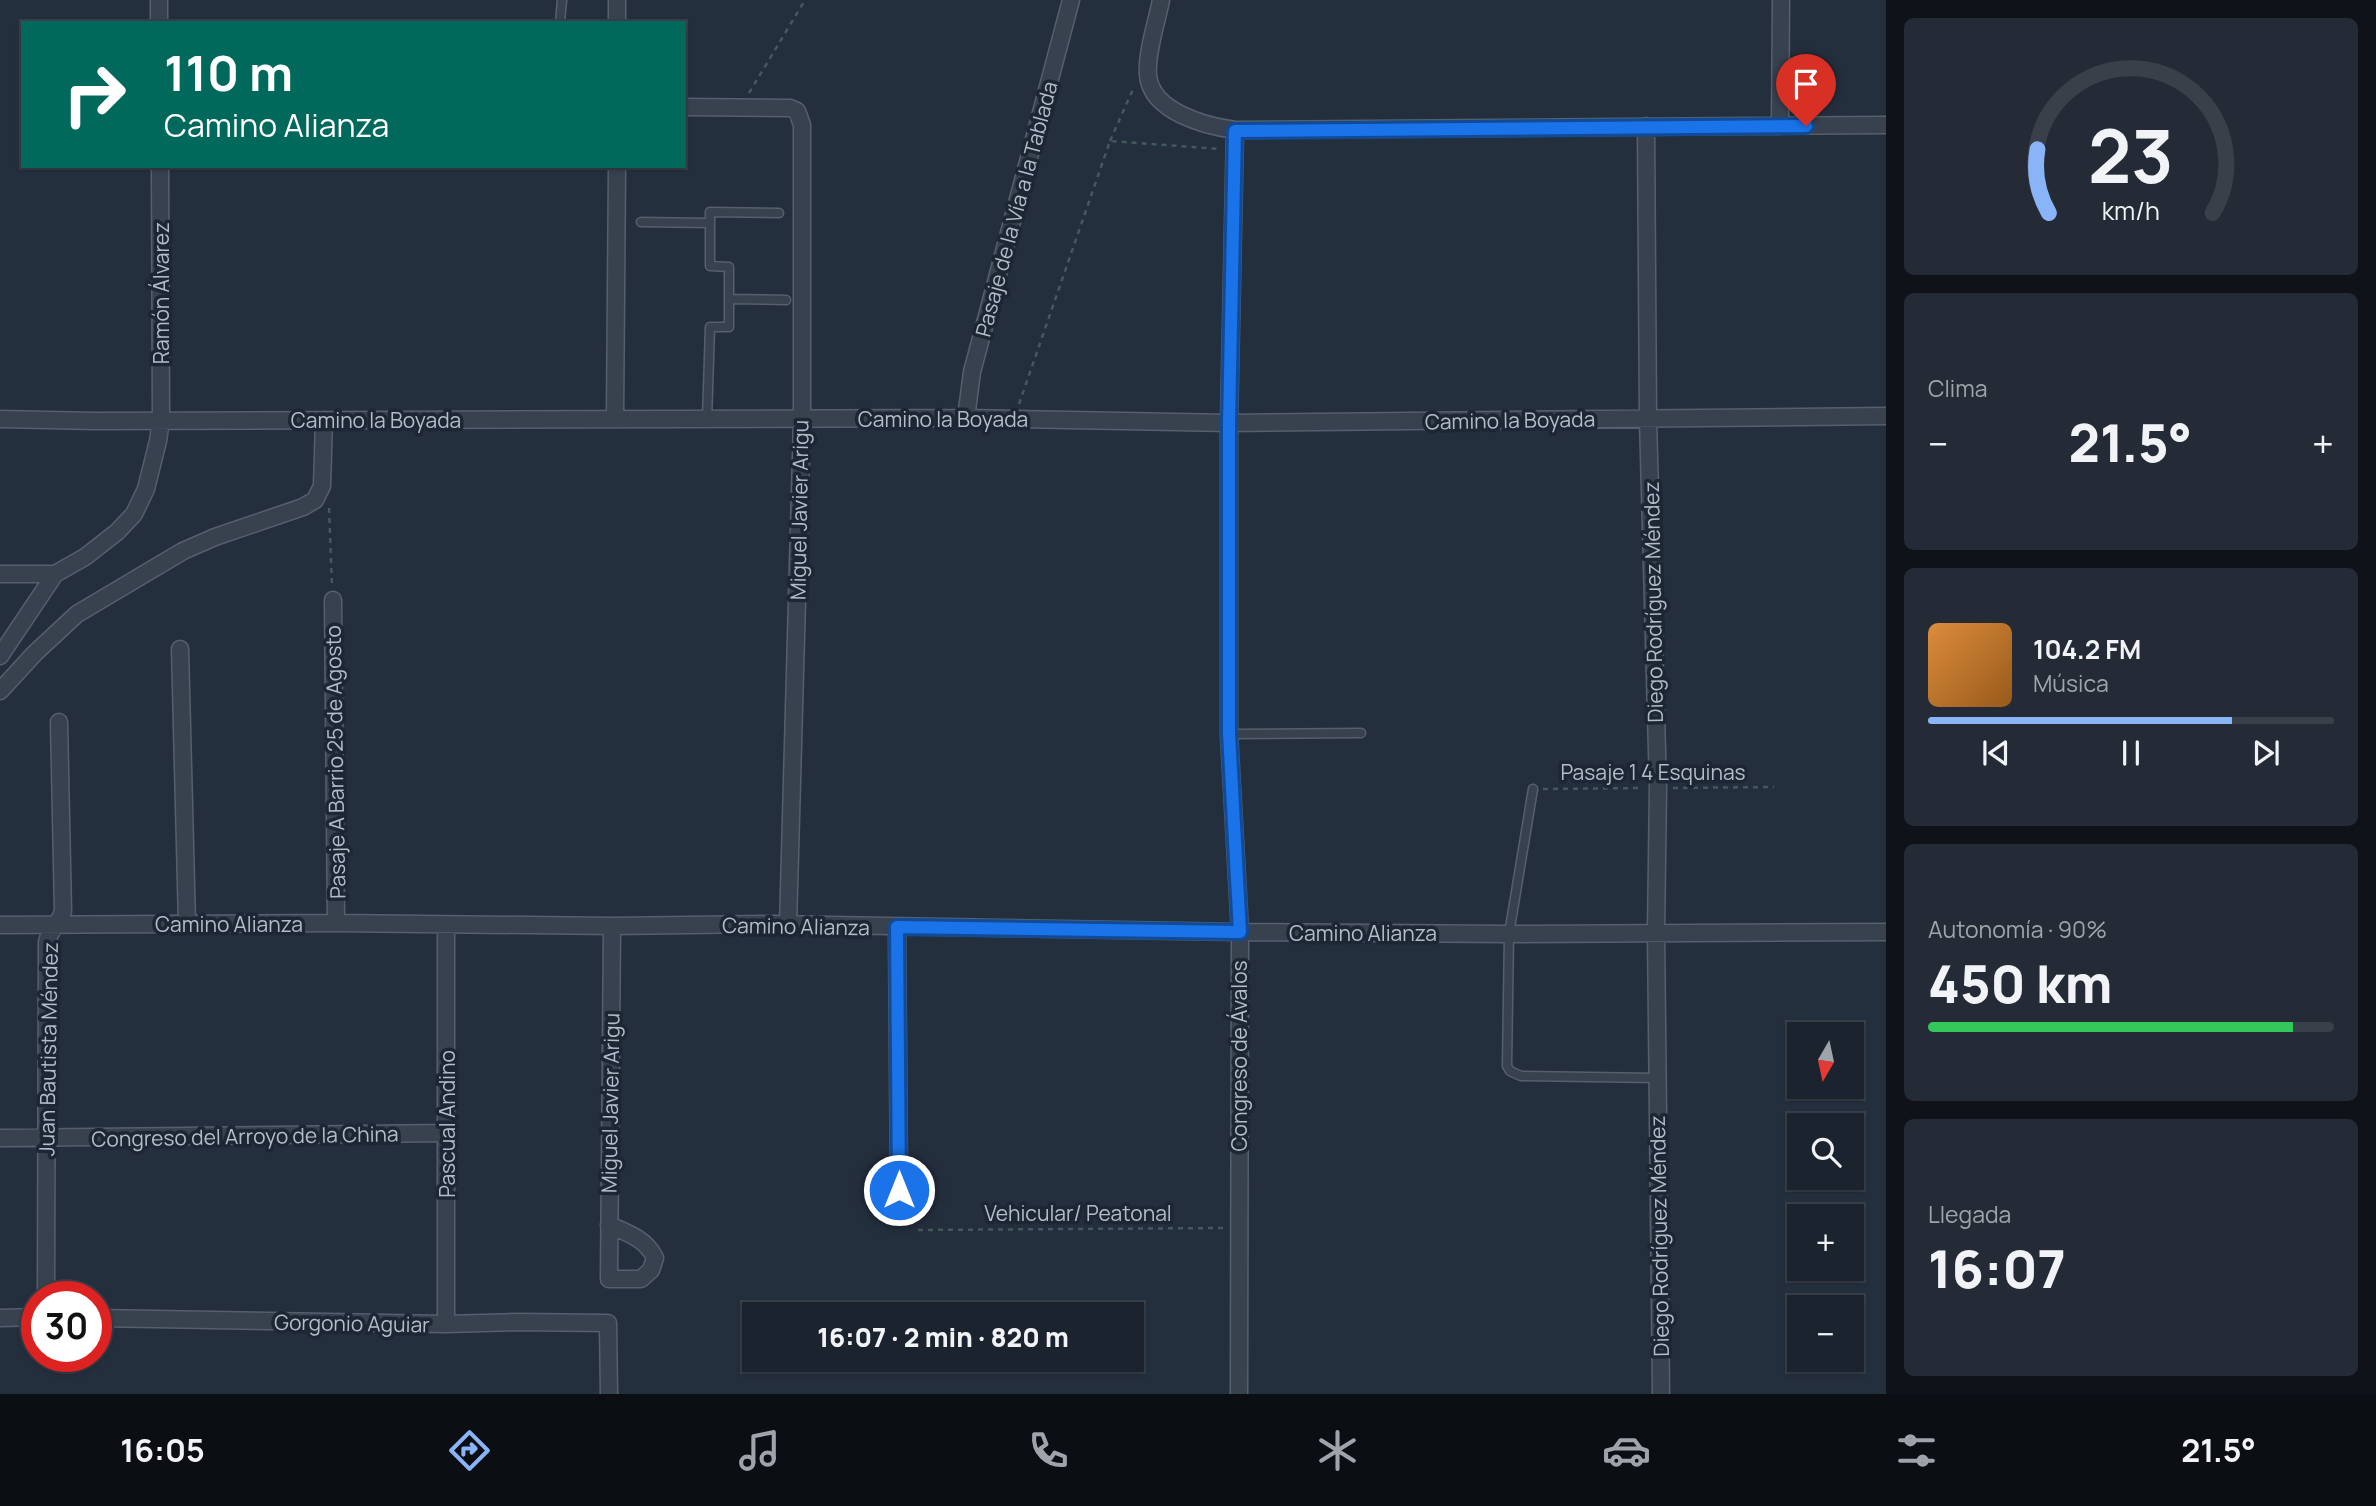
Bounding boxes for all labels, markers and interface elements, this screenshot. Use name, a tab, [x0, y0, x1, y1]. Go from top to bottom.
text: 110 m	[164, 39, 293, 106]
icon: right	[49, 49, 140, 140]
pin	[1776, 54, 1836, 126]
icon: arrive	[1787, 65, 1825, 103]
street label: Pasaje de la Vía a la Tablada	[968, 78, 1064, 340]
text: Camino Alianza	[164, 103, 389, 147]
text: 23	[2088, 105, 2174, 205]
text: km/h	[2102, 192, 2160, 227]
street label: Ramón Álvarez	[147, 222, 175, 364]
text: Clima	[1928, 372, 1987, 404]
street label: Camino la Boyada	[858, 405, 1028, 433]
street label: Camino la Boyada	[1425, 405, 1595, 435]
street label: Camino la Boyada	[291, 406, 461, 434]
text: 21.5°	[2069, 407, 2192, 478]
text: −	[1928, 417, 1949, 469]
text: +	[2312, 417, 2334, 469]
street label: Miguel Javier Arigu	[783, 420, 815, 600]
street label: Diego Rodríguez Méndez	[1637, 481, 1669, 723]
street label: Pasaje A Barrio 25 de Agosto	[319, 625, 351, 899]
text: 104.2 FM	[2033, 631, 2141, 667]
text: Música	[2033, 667, 2109, 699]
icon: previous	[1977, 734, 2015, 772]
icon: pause	[2112, 734, 2150, 772]
icon: next	[2247, 734, 2285, 772]
street label: Pasaje 1 4 Esquinas	[1560, 758, 1746, 786]
street label: Camino Alianza	[155, 910, 303, 938]
street label: Camino Alianza	[722, 911, 870, 941]
text: Autonomía · 90%	[1928, 913, 2107, 945]
street label: Camino Alianza	[1289, 919, 1437, 947]
street label: Juan Bautista Méndez	[32, 942, 64, 1156]
text: 450 km	[1928, 948, 2112, 1019]
street label: Congreso de Ávalos	[1225, 961, 1253, 1151]
street label: Miguel Javier Arigu	[594, 1013, 626, 1193]
north arrow	[1787, 1022, 1864, 1099]
map controls	[1787, 1022, 1864, 1372]
street label: Pascual Andino	[433, 1050, 461, 1198]
button: search	[1787, 1113, 1864, 1190]
street label: Diego Rodríguez Méndez	[1643, 1115, 1675, 1357]
street label: Congreso del Arroyo de la China	[91, 1119, 399, 1153]
position arrow	[862, 1153, 936, 1227]
text: Llegada	[1928, 1198, 2011, 1230]
street label: Vehicular/ Peatonal	[984, 1199, 1172, 1227]
button: +	[1787, 1204, 1864, 1281]
text: 16:07	[1928, 1233, 2066, 1304]
speed limit sign: 30	[21, 1281, 112, 1372]
button: −	[1787, 1295, 1864, 1372]
street label: Gorgonio Aguiar	[274, 1308, 430, 1338]
text: 16:07 · 2 min · 820 m	[817, 1319, 1069, 1355]
icon: directions	[445, 1426, 494, 1475]
icon: music	[735, 1426, 784, 1475]
icon: phone	[1024, 1426, 1073, 1475]
icon: climate	[1313, 1426, 1362, 1475]
icon: car	[1602, 1426, 1651, 1475]
icon: filters	[1892, 1426, 1941, 1475]
text: 16:05	[120, 1428, 205, 1472]
text: 21.5°	[2181, 1428, 2256, 1472]

